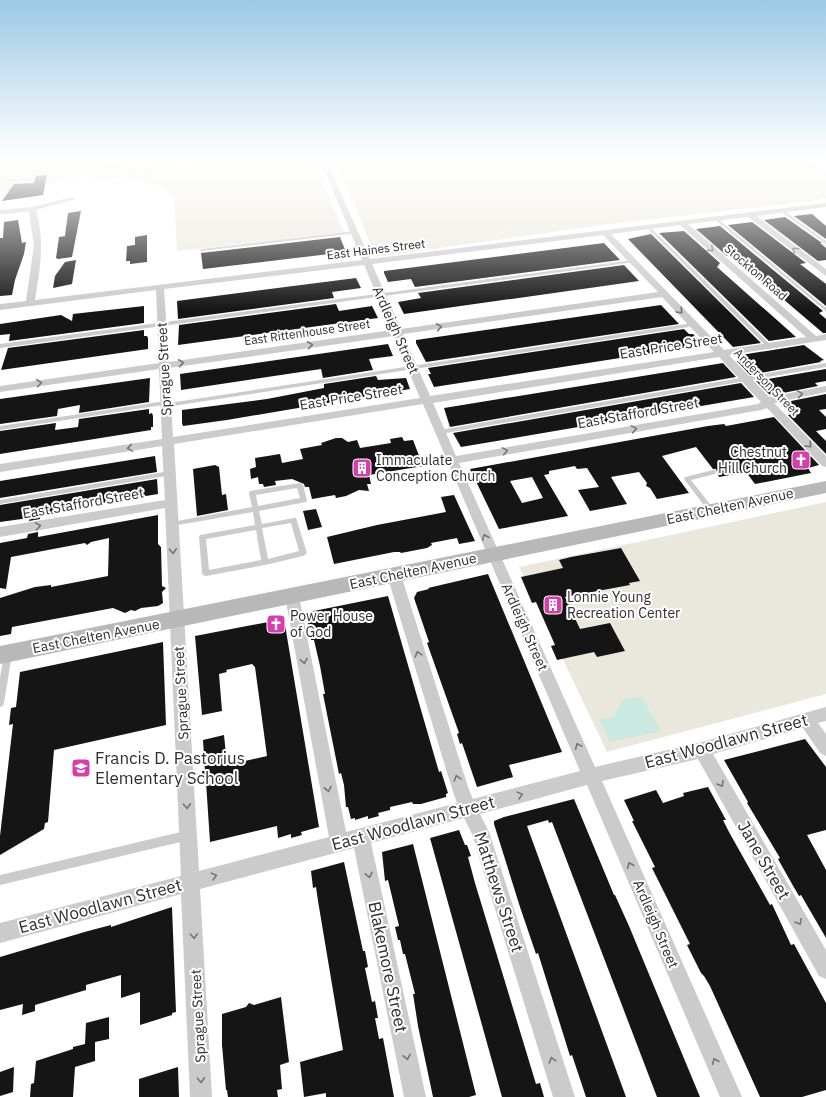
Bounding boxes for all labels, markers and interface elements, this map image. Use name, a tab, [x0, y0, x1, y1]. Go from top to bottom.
street label: East Haines Street	[326, 236, 426, 262]
street label: Stockton Road	[722, 241, 790, 303]
one-way arrow	[706, 244, 714, 251]
one-way arrow	[793, 247, 800, 254]
street label: Ardleigh Street	[369, 283, 423, 377]
one-way arrow	[676, 306, 683, 314]
street label: East Rittenhouse Street	[243, 316, 371, 348]
street label: Sprague Street	[153, 322, 175, 416]
one-way arrow	[436, 323, 442, 332]
street label: East Price Street	[618, 329, 724, 363]
one-way arrow	[307, 341, 313, 350]
street label: Anderson Street	[731, 345, 803, 419]
one-way arrow	[178, 359, 184, 368]
one-way arrow	[36, 379, 42, 388]
street label: East Price Street	[298, 380, 404, 414]
one-way arrow	[797, 390, 804, 399]
street label: East Stafford Street	[576, 393, 700, 433]
one-way arrow	[630, 425, 637, 434]
one-way arrow	[804, 440, 812, 448]
one-way arrow	[127, 443, 133, 452]
place label: Chestnut Hill Church	[718, 443, 787, 477]
one-way arrow	[502, 448, 509, 456]
church icon: Chestnut Hill Church	[790, 449, 812, 471]
place label: Immaculate Conception Church	[376, 451, 495, 485]
building icon: Immaculate Conception Church	[351, 457, 373, 479]
street label: East Stafford Street	[21, 483, 145, 523]
street label: East Chelten Avenue	[665, 484, 795, 528]
one-way arrow	[35, 522, 42, 531]
one-way arrow	[482, 534, 490, 541]
one-way arrow	[169, 548, 178, 554]
street label: East Chelten Avenue	[348, 549, 478, 593]
street label: Ardleigh Street	[498, 580, 552, 674]
place label: Lonnie Young Recreation Center	[567, 588, 680, 622]
building icon: Lonnie Young Recreation Center	[542, 594, 564, 616]
place label: Power House of God	[290, 607, 373, 641]
church icon: Power House of God	[265, 613, 287, 635]
street label: East Chelten Avenue	[31, 615, 161, 657]
street label: Sprague Street	[170, 646, 192, 740]
one-way arrow	[414, 650, 423, 657]
one-way arrow	[300, 658, 308, 665]
street label: East Woodlawn Street	[642, 709, 810, 773]
one-way arrow	[575, 742, 583, 750]
place label: Francis D. Pastorius Elementary School	[95, 747, 245, 789]
school or university icon: Francis D. Pastorius Elementary School	[70, 757, 92, 779]
one-way arrow	[453, 775, 462, 782]
one-way arrow	[716, 780, 724, 787]
one-way arrow	[324, 786, 332, 792]
street label: East Woodlawn Street	[329, 791, 497, 855]
one-way arrow	[517, 791, 524, 799]
one-way arrow	[183, 803, 192, 809]
street label: Jane Street	[733, 817, 795, 903]
street label: Matthews Street	[469, 829, 529, 955]
one-way arrow	[627, 861, 635, 869]
one-way arrow	[210, 872, 217, 881]
one-way arrow	[364, 872, 372, 878]
street label: East Woodlawn Street	[16, 874, 184, 938]
street label: Ardleigh Street	[629, 877, 683, 971]
street label: Blakemore Street	[363, 900, 413, 1035]
one-way arrow	[794, 918, 802, 925]
one-way arrow	[190, 933, 198, 939]
street label: Sprague Street	[187, 969, 209, 1063]
one-way arrow	[402, 1054, 410, 1060]
one-way arrow	[548, 1056, 557, 1063]
one-way arrow	[712, 1058, 720, 1066]
one-way arrow	[196, 1077, 205, 1083]

